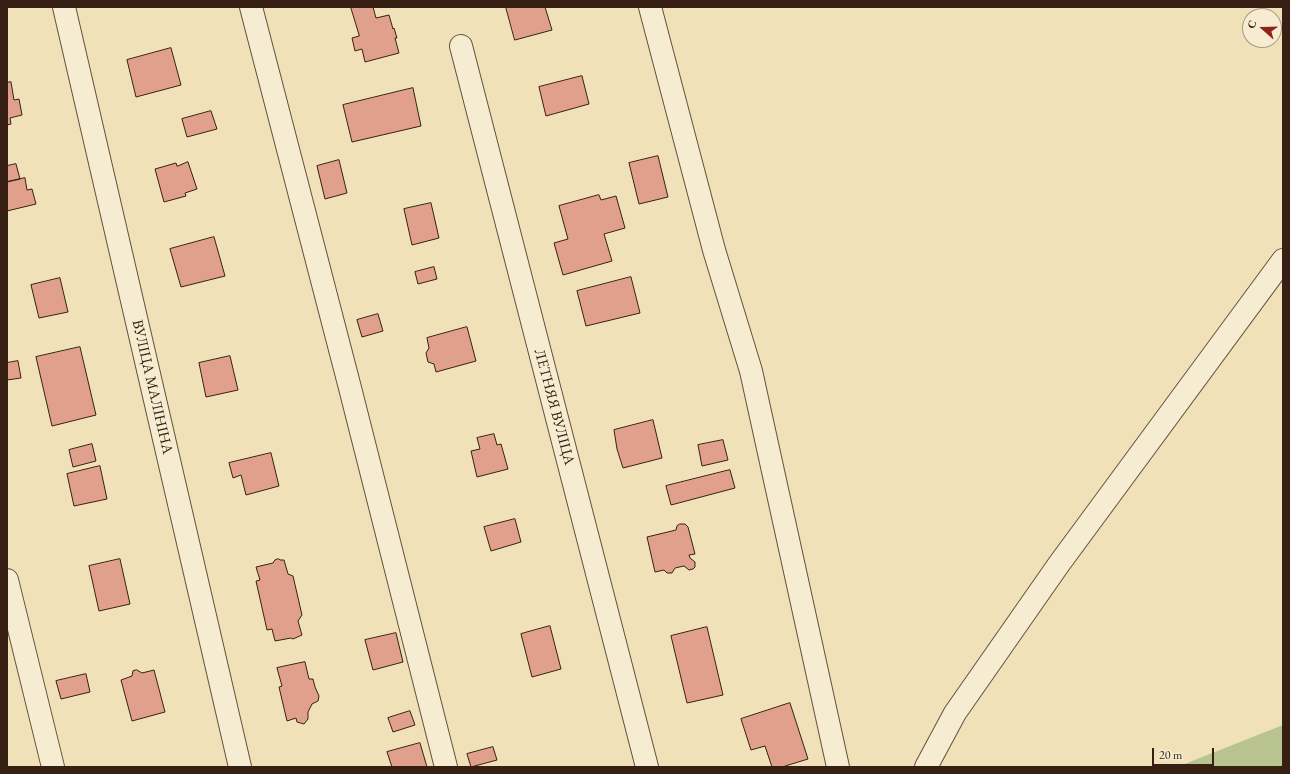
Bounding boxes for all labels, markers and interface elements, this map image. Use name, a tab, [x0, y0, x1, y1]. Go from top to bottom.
north arrow	[1242, 8, 1282, 48]
text: С	[1244, 18, 1260, 30]
street label: ВУЛІЦА МАЛІНІНА	[128, 318, 176, 456]
street label: ЛЕТНЯЯ ВУЛІЦА	[530, 347, 578, 467]
scale bar	[1154, 740, 1216, 766]
text: 20 m	[1159, 747, 1182, 763]

